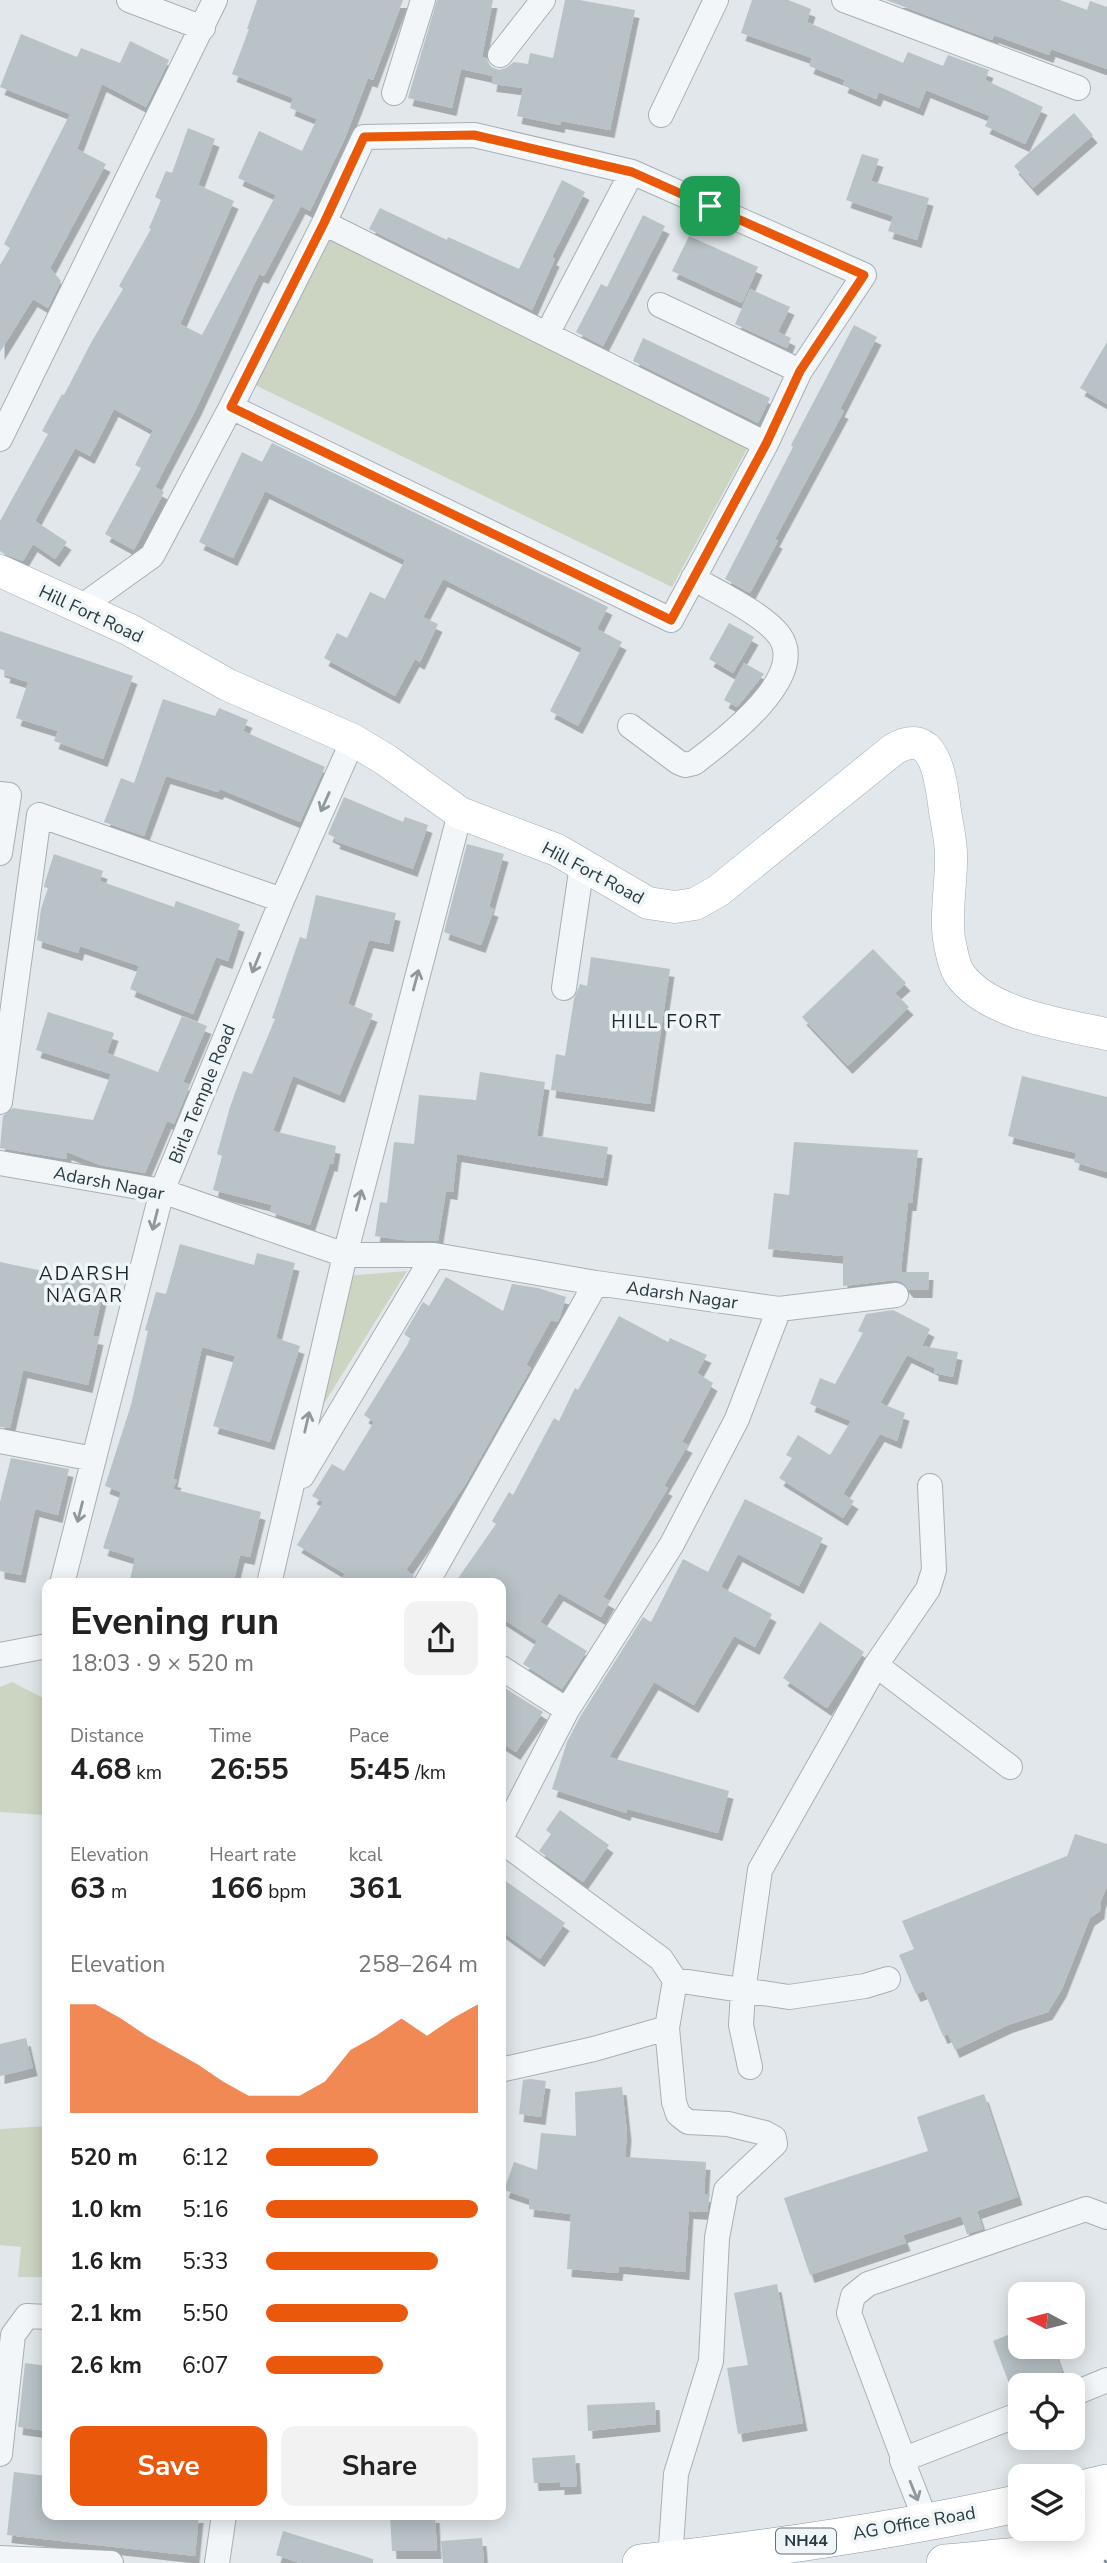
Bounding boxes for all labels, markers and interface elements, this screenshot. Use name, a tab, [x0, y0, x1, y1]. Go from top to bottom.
pin	[680, 176, 740, 236]
icon: arrive	[691, 187, 729, 225]
street label: Hill Fort Road	[35, 579, 147, 649]
one-way arrow	[318, 791, 331, 813]
street label: Hill Fort Road	[538, 836, 648, 910]
one-way arrow	[249, 952, 262, 974]
one-way arrow	[410, 969, 423, 992]
district label: HILL FORT	[611, 1009, 723, 1035]
street label: Birla Temple Road	[163, 1021, 241, 1167]
street label: Adarsh Nagar	[52, 1161, 167, 1206]
one-way arrow	[353, 1190, 366, 1212]
one-way arrow	[148, 1208, 161, 1231]
district label: ADARSH NAGAR	[39, 1261, 131, 1309]
street label: Adarsh Nagar	[625, 1275, 740, 1315]
one-way arrow	[301, 1411, 314, 1434]
one-way arrow	[73, 1500, 86, 1523]
text: Evening run	[70, 1596, 279, 1647]
button: share	[404, 1601, 478, 1675]
text: 18:03 · 9 × 520 m	[70, 1648, 254, 1679]
text: Distance	[70, 1723, 144, 1749]
text: Time	[209, 1723, 252, 1749]
text: Pace	[349, 1723, 389, 1749]
text: 4.68	[70, 1749, 131, 1790]
text: 26:55	[209, 1749, 289, 1790]
text: 5:45	[349, 1749, 410, 1790]
text: km	[131, 1760, 162, 1786]
text: /km	[410, 1760, 446, 1786]
text: Elevation	[70, 1842, 149, 1868]
text: Heart rate	[209, 1842, 296, 1868]
text: kcal	[349, 1842, 382, 1868]
text: 63	[70, 1868, 106, 1909]
text: 166	[209, 1868, 263, 1909]
text: 361	[349, 1868, 403, 1909]
text: m	[106, 1879, 127, 1905]
text: bpm	[263, 1879, 307, 1905]
text: Elevation	[70, 1949, 165, 1980]
text: 258–264 m	[358, 1949, 478, 1980]
text: 520 m	[70, 2142, 138, 2173]
text: 6:12	[182, 2142, 229, 2173]
text: 1.0 km	[70, 2194, 142, 2225]
text: 5:16	[182, 2194, 229, 2225]
text: 1.6 km	[70, 2246, 142, 2277]
text: 5:33	[182, 2246, 229, 2277]
north arrow	[1008, 2282, 1085, 2359]
map controls	[1008, 2282, 1085, 2541]
text: 2.1 km	[70, 2298, 142, 2329]
text: 5:50	[182, 2298, 229, 2329]
text: 2.6 km	[70, 2350, 142, 2381]
text: 6:07	[182, 2350, 229, 2381]
button: locate	[1008, 2373, 1085, 2450]
button: Save	[70, 2426, 267, 2506]
button: Share	[281, 2426, 478, 2506]
button: layers	[1008, 2464, 1085, 2541]
one-way arrow	[909, 2479, 922, 2501]
street label: AG Office Road	[851, 2500, 977, 2546]
road number: NH44	[776, 2528, 836, 2554]

